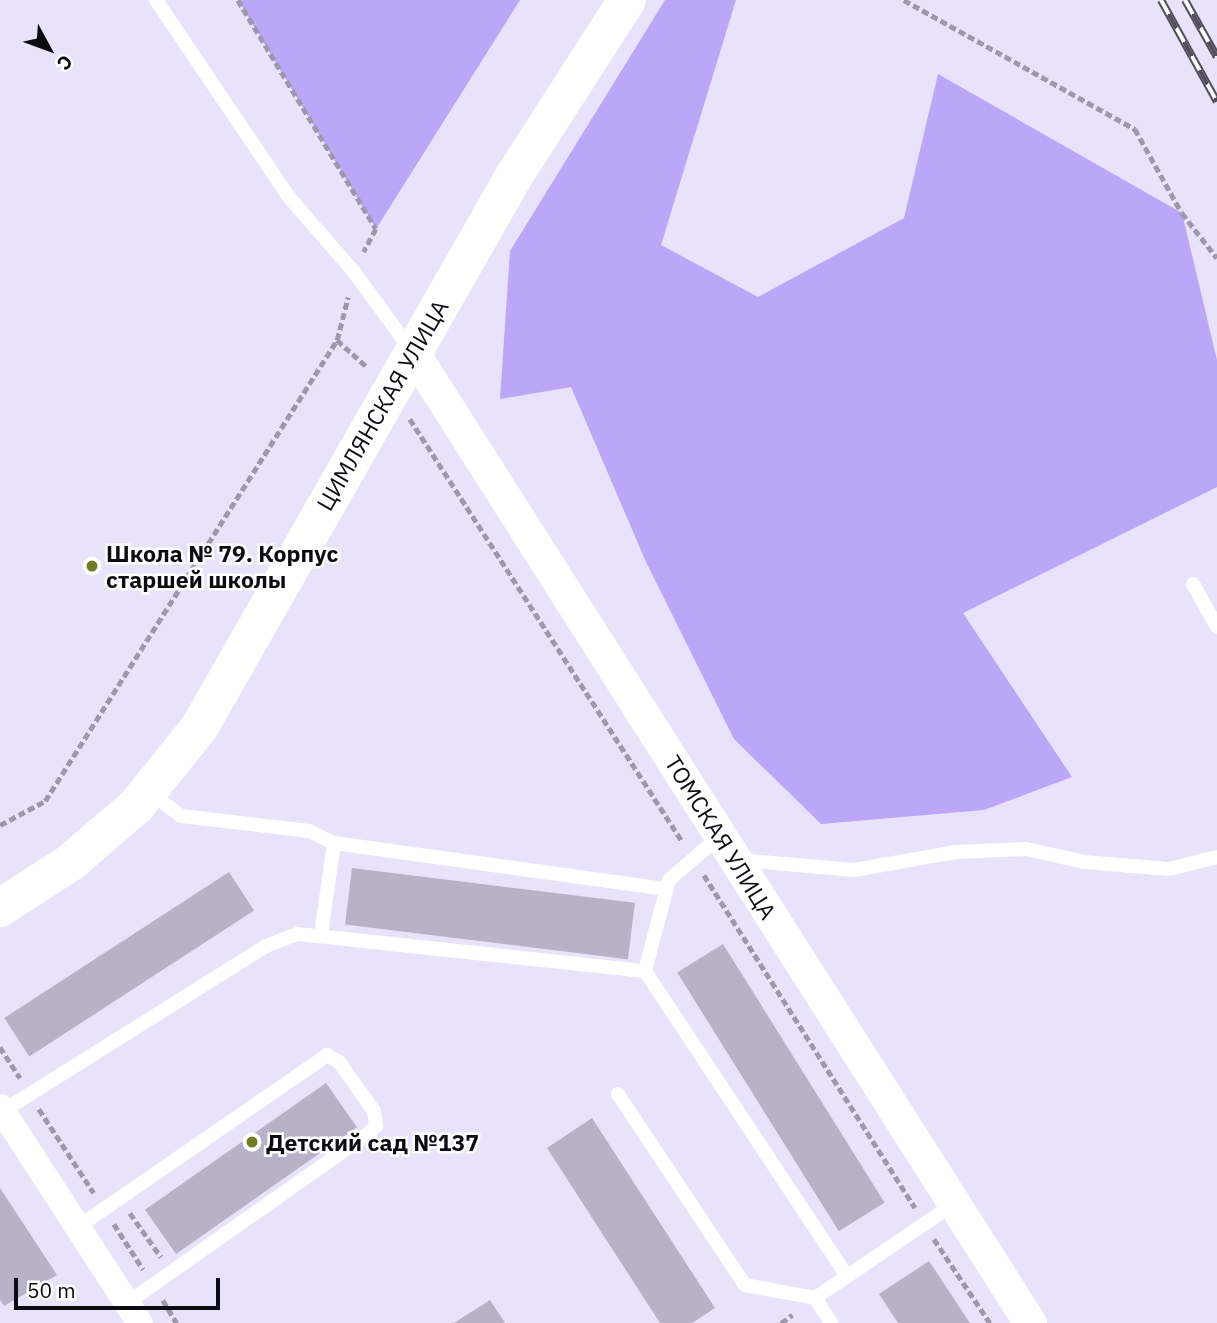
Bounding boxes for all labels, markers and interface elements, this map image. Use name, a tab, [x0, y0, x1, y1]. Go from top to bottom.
north arrow	[14, 14, 84, 84]
text: С	[52, 50, 78, 75]
street label: ЦИМЛЯНСКАЯ УЛИЦА	[310, 295, 454, 515]
place label: Школа № 79. Корпус старшей школы	[106, 539, 338, 593]
marker: Школа № 79. Корпус старшей школы	[84, 558, 100, 574]
street label: ТОМСКАЯ УЛИЦА	[659, 750, 783, 924]
place label: Детский сад №137	[266, 1128, 479, 1156]
marker: Детский сад №137	[244, 1134, 260, 1150]
scale bar	[18, 1264, 224, 1308]
text: 50 m	[27, 1276, 76, 1304]

